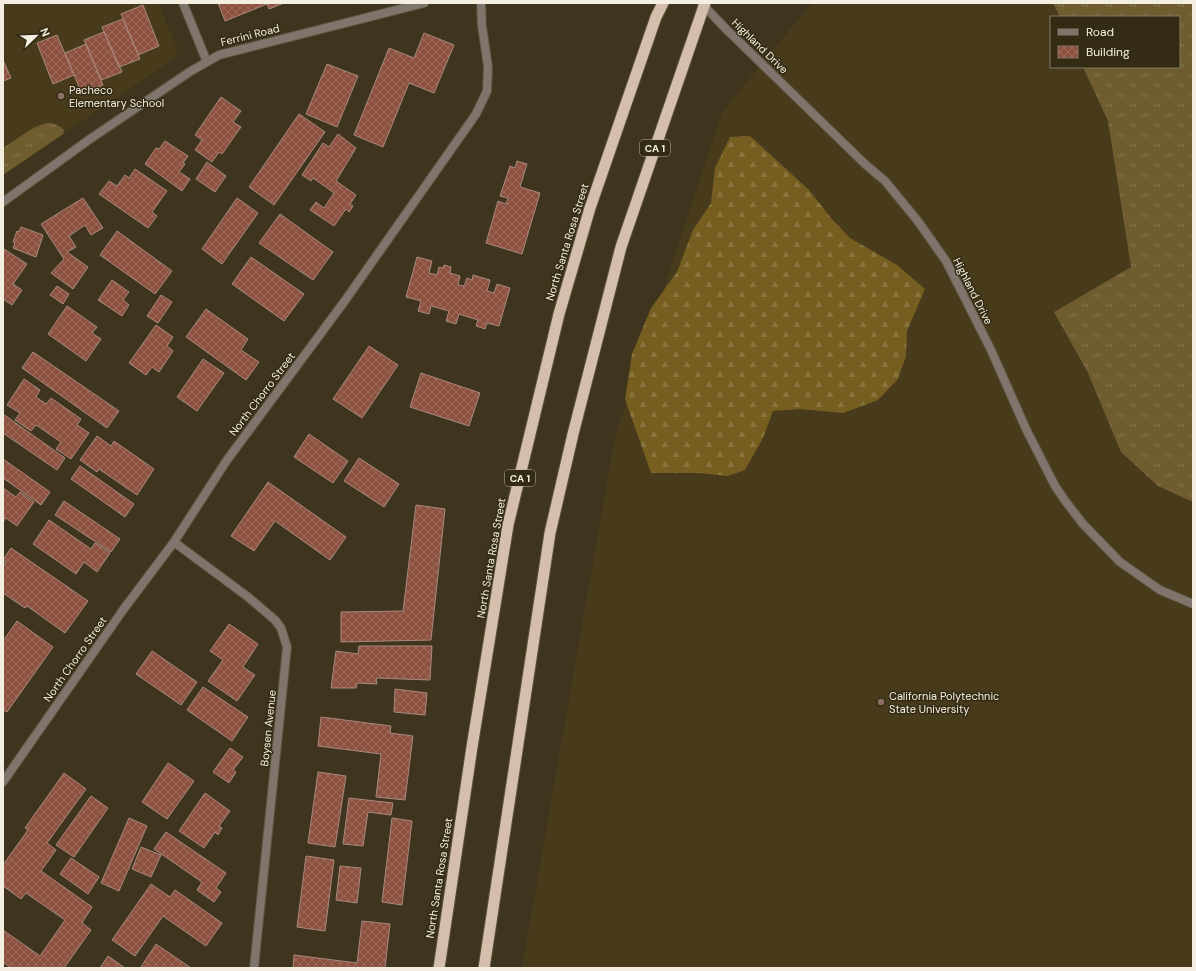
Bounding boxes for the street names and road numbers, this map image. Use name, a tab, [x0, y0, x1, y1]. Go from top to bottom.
street label: Highland Drive	[729, 16, 791, 76]
street label: Ferrini Road	[219, 21, 281, 49]
road number: CA 1	[640, 140, 670, 156]
street label: North Santa Rosa Street	[542, 182, 592, 302]
street label: Highland Drive	[950, 255, 996, 327]
street label: North Chorro Street	[226, 349, 298, 439]
road number: CA 1	[505, 470, 535, 486]
street label: North Santa Rosa Street	[474, 497, 508, 619]
street label: North Chorro Street	[40, 614, 110, 704]
street label: Boysen Avenue	[257, 689, 279, 767]
street label: North Santa Rosa Street	[423, 817, 455, 939]

